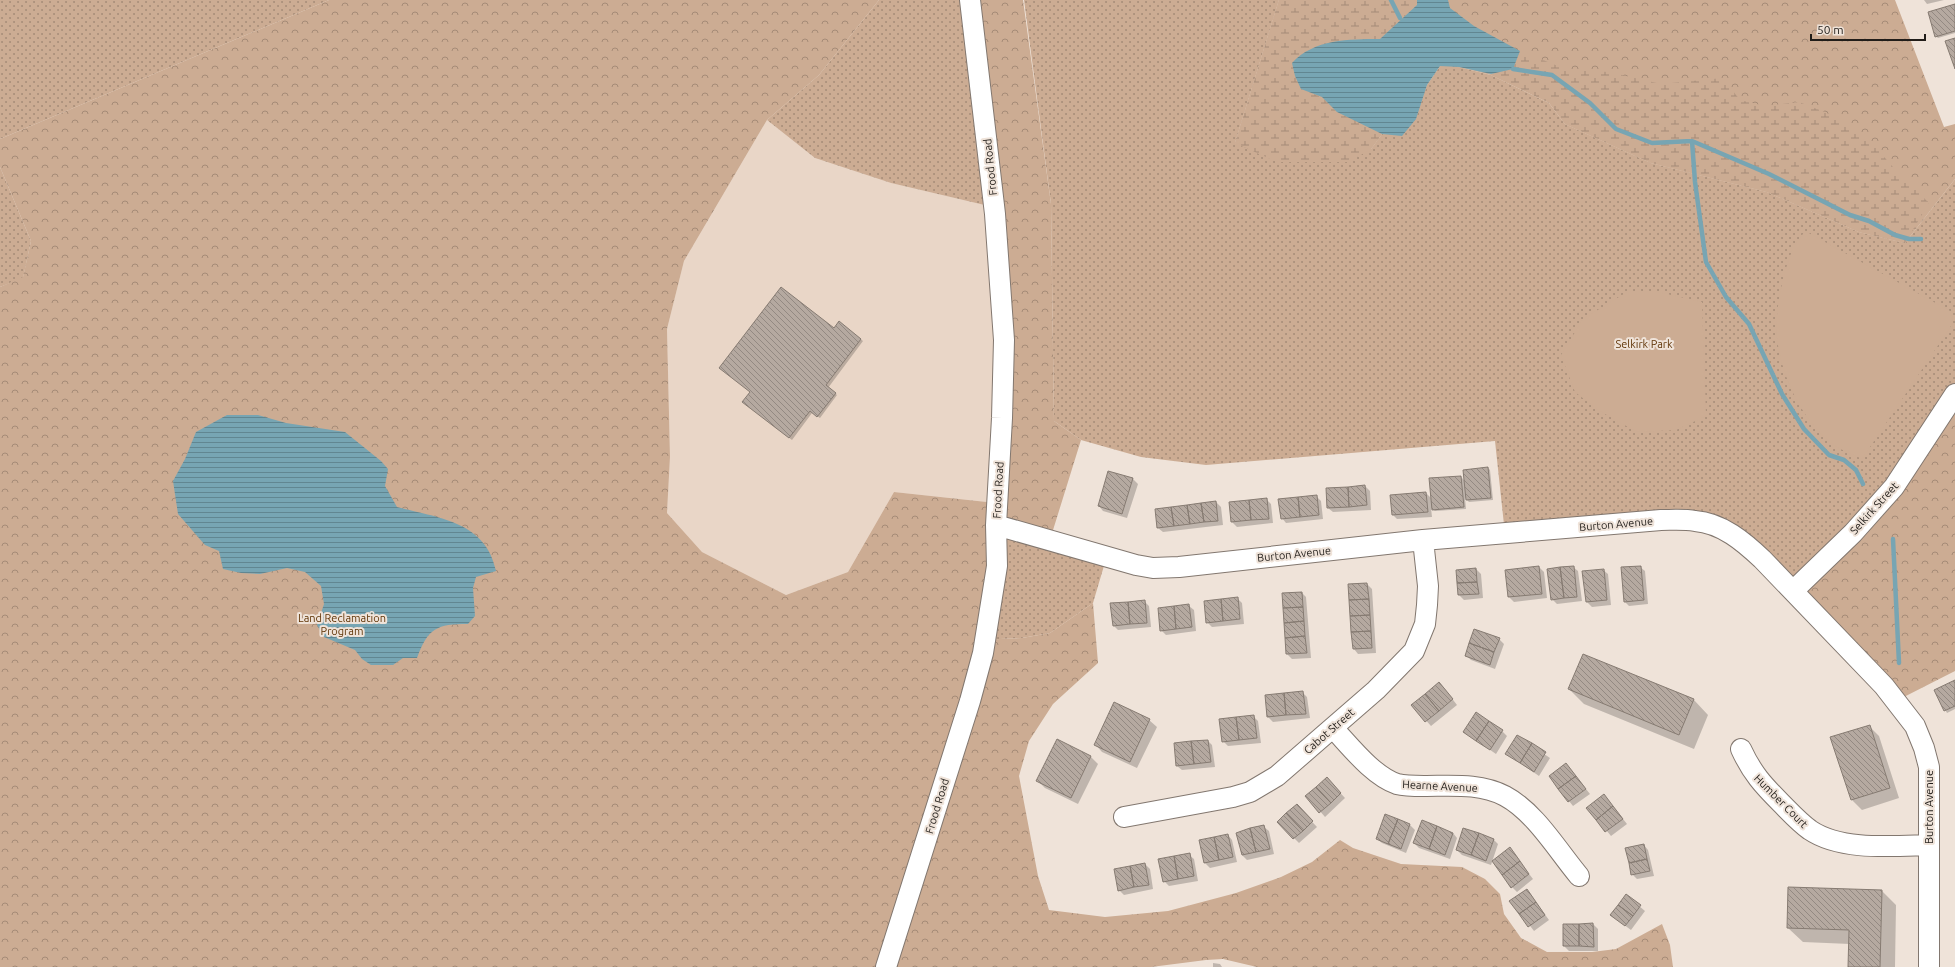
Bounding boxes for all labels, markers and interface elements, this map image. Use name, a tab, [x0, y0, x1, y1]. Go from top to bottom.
scale bar	[1811, 16, 1925, 42]
text: 50 m	[1817, 23, 1844, 36]
street label: Frood Road	[981, 138, 999, 196]
park label: Selkirk Park	[1615, 338, 1673, 350]
street label: Frood Road	[991, 461, 1005, 519]
street label: Selkirk Street	[1847, 479, 1901, 537]
street label: Burton Avenue	[1579, 515, 1653, 533]
street label: Burton Avenue	[1257, 544, 1331, 564]
park label: Land Reclamation Program	[298, 612, 386, 637]
street label: Cabot Street	[1301, 705, 1357, 756]
street label: Burton Avenue	[1923, 770, 1935, 844]
street label: Humber Court	[1752, 772, 1811, 831]
street label: Frood Road	[923, 777, 951, 835]
street label: Hearne Avenue	[1402, 778, 1478, 794]

